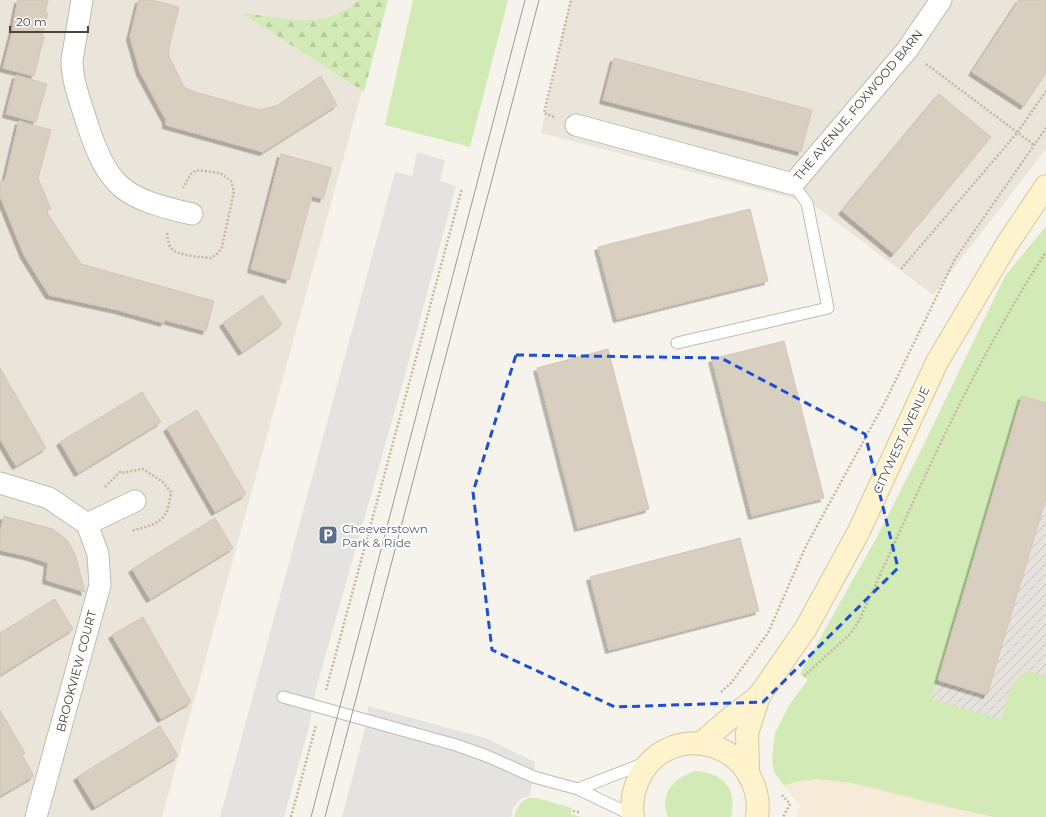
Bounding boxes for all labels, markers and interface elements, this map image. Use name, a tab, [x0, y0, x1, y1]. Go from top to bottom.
scale bar	[10, 8, 88, 34]
text: 20 m	[16, 14, 47, 29]
street label: THE AVENUE, FOXWOOD BARN	[790, 26, 926, 184]
street label: CITYWEST AVENUE	[870, 384, 932, 496]
place label: Cheeverstown Park & Ride	[342, 521, 428, 550]
parking icon: Cheeverstown Park & Ride	[317, 524, 339, 546]
street label: BROOKVIEW COURT	[53, 608, 99, 733]

